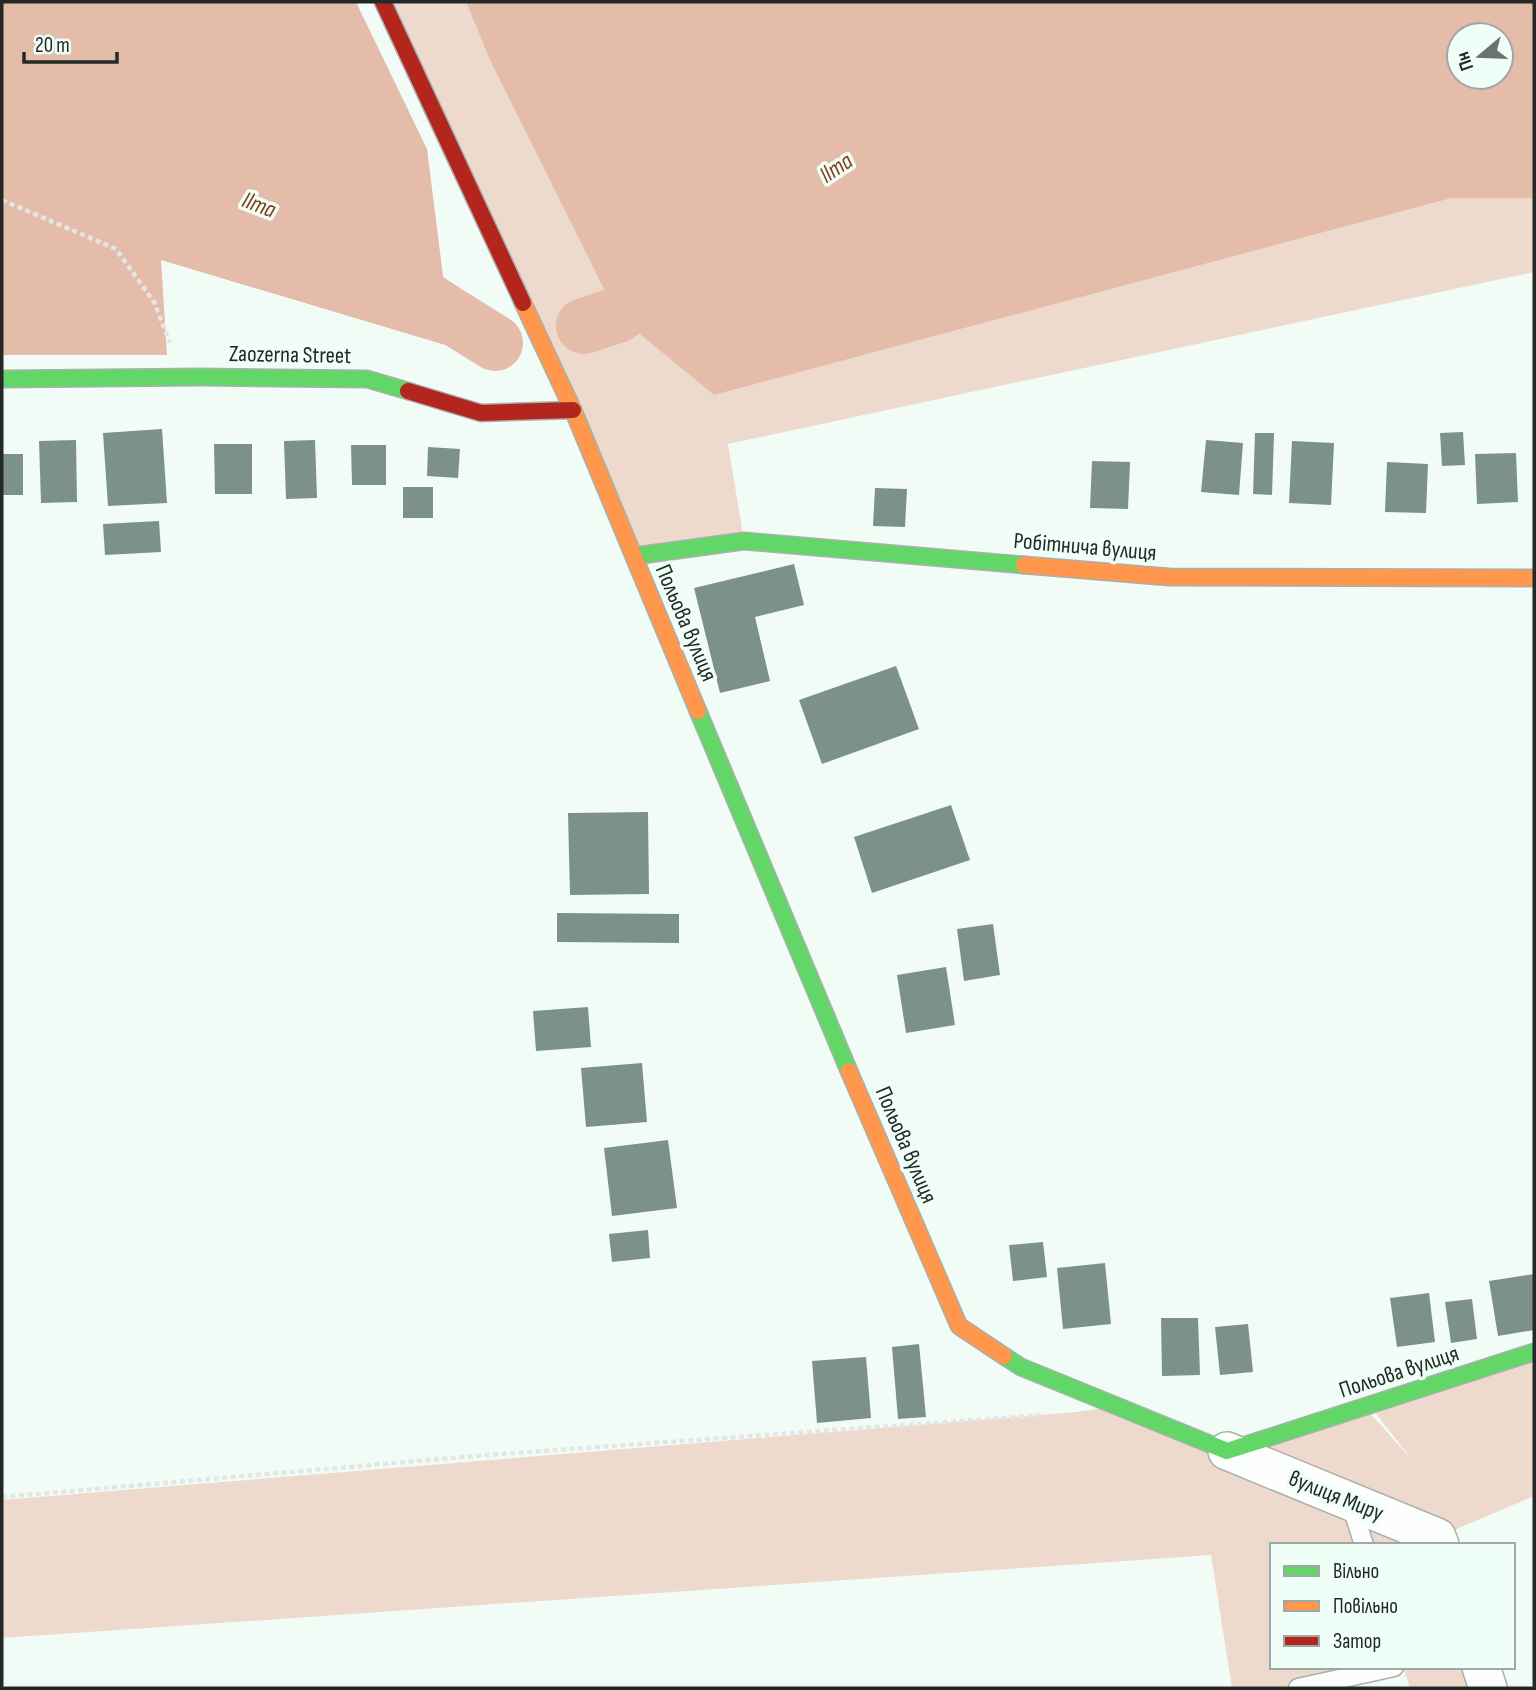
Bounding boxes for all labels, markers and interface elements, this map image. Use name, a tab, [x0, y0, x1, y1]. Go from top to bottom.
scale bar	[24, 21, 117, 65]
north arrow	[1445, 21, 1515, 91]
text: 20 m	[35, 33, 70, 58]
text: Пн	[1451, 49, 1479, 73]
water label: Ilma	[814, 146, 858, 190]
water label: Ilma	[238, 185, 280, 225]
street label: Zaozerna Street	[229, 340, 351, 370]
street label: Робітнича вулиця	[1012, 527, 1158, 567]
street label: Польова вулиця	[649, 560, 723, 686]
street label: Польова вулиця	[869, 1082, 943, 1208]
street label: Польова вулиця	[1336, 1339, 1462, 1405]
street label: вулиця Миру	[1285, 1464, 1388, 1528]
legend	[1270, 1543, 1515, 1669]
text: Вільно	[1333, 1559, 1379, 1584]
text: Повільно	[1333, 1594, 1398, 1619]
text: Затор	[1333, 1629, 1381, 1654]

